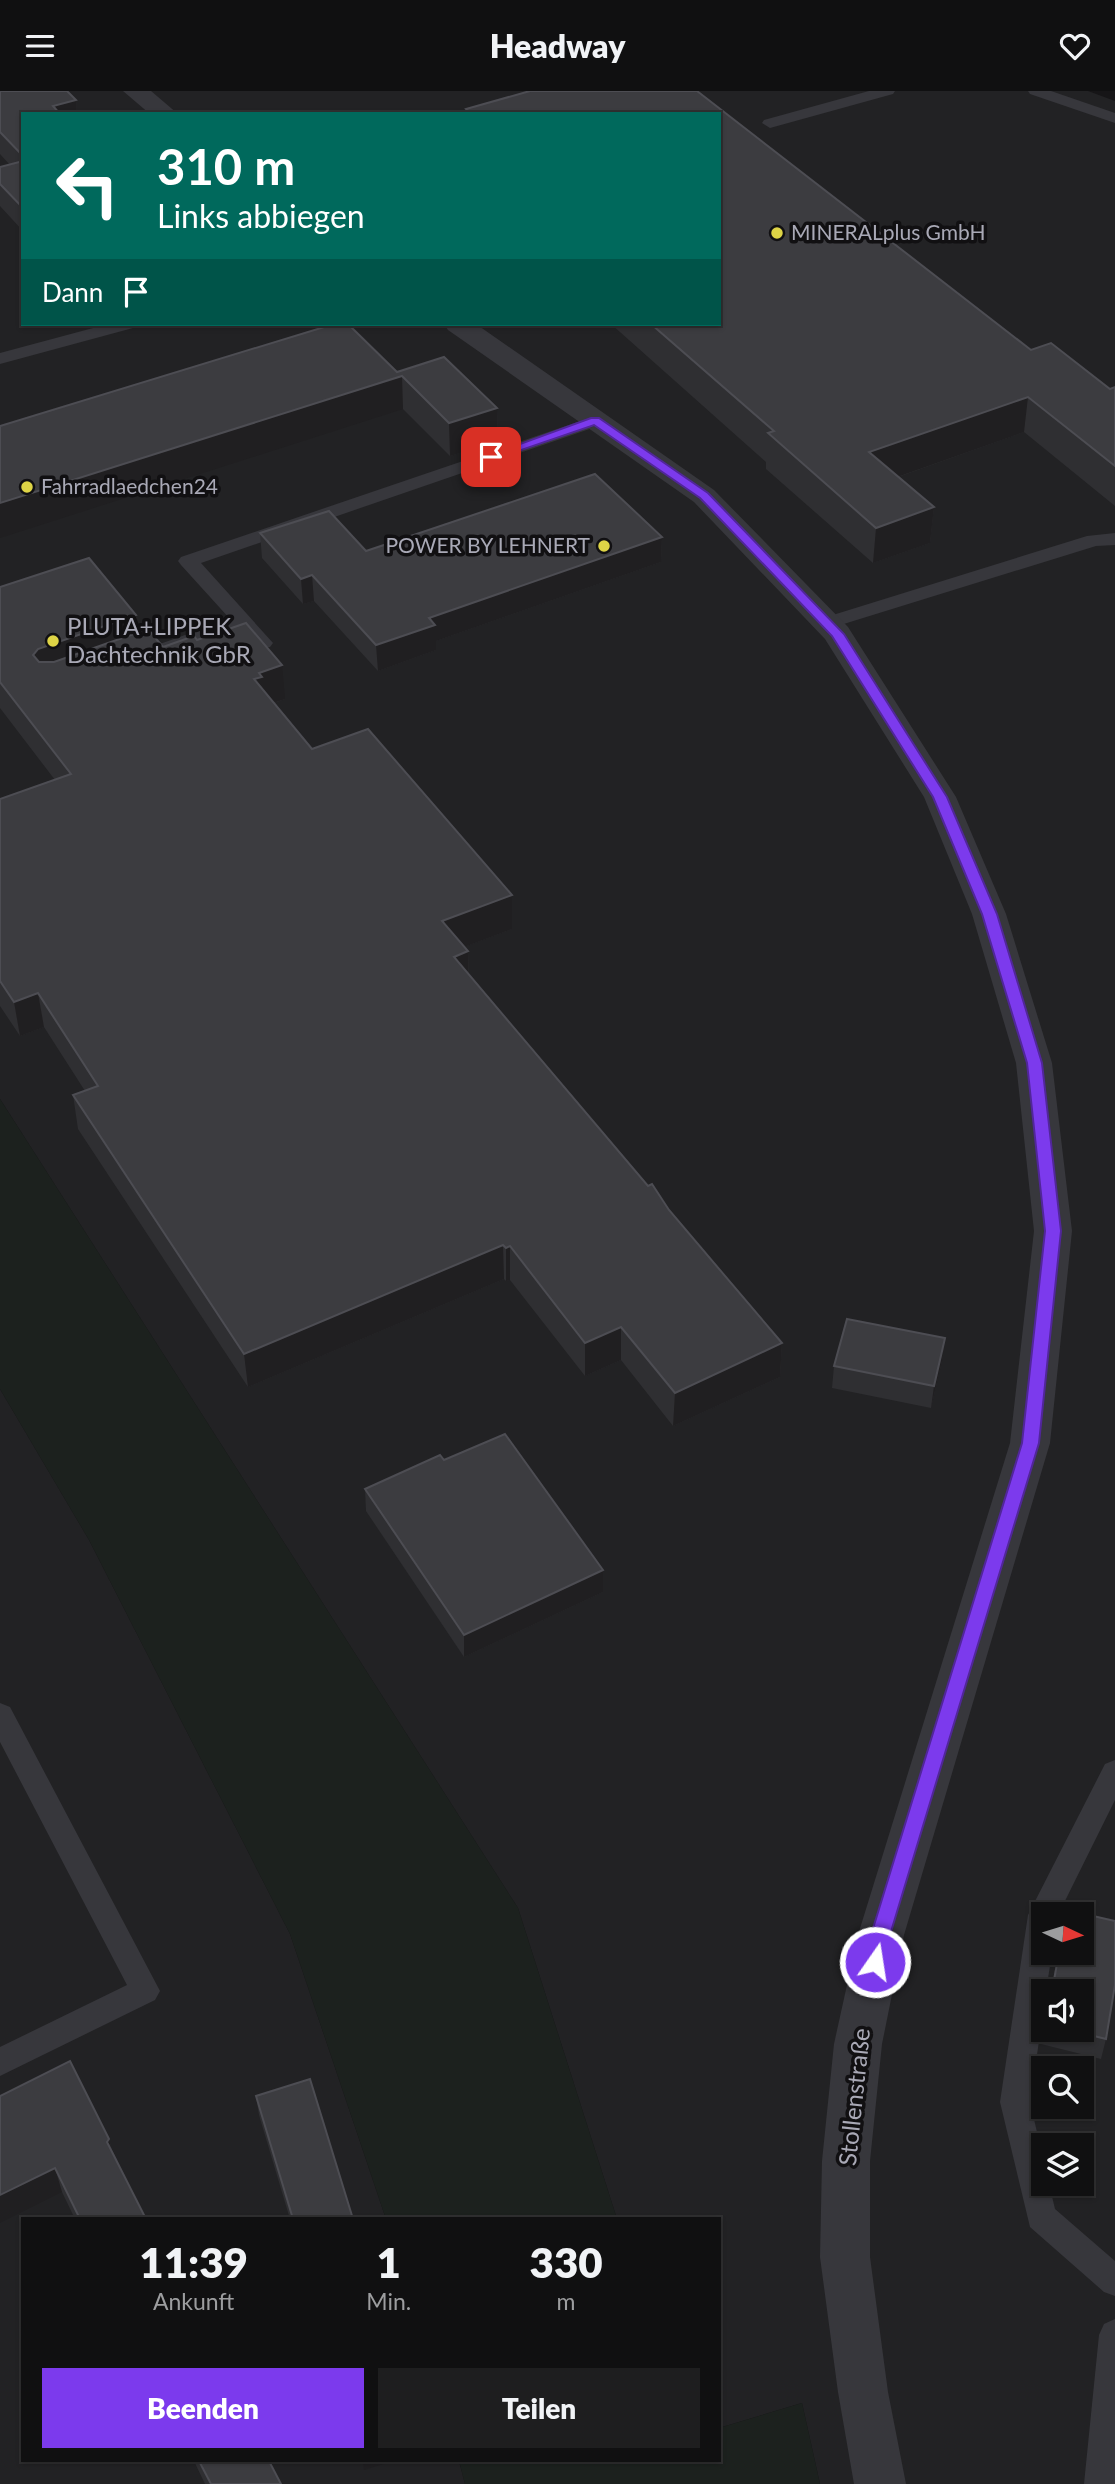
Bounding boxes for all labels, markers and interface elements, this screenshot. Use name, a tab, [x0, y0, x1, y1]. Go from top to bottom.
text: Headway	[490, 26, 625, 65]
icon: menu	[21, 27, 59, 65]
icon: heart	[1056, 27, 1094, 65]
text: 310 m	[157, 137, 295, 195]
icon: left	[42, 140, 133, 231]
text: Links abbiegen	[157, 196, 365, 235]
place label: MINERALplus GmbH	[791, 219, 986, 244]
marker: MINERALplus GmbH	[769, 225, 785, 241]
icon: arrive	[117, 273, 155, 311]
text: Dann	[42, 276, 103, 308]
pin	[461, 427, 521, 487]
icon: arrive	[472, 438, 510, 476]
place label: Fahrradlaedchen24	[41, 473, 218, 498]
marker: Fahrradlaedchen24	[19, 479, 35, 495]
place label: POWER BY LEHNERT	[385, 532, 591, 557]
marker: POWER BY LEHNERT	[596, 538, 612, 554]
place label: PLUTA+LIPPEK Dachtechnik GbR	[67, 611, 251, 668]
marker: PLUTA+LIPPEK Dachtechnik GbR	[45, 633, 61, 649]
north arrow	[1031, 1902, 1094, 1965]
map controls	[1031, 1902, 1094, 2196]
position arrow	[838, 1925, 912, 1999]
button: sound	[1031, 1979, 1094, 2042]
street label: Stollenstraße	[832, 2027, 875, 2167]
button: search	[1031, 2056, 1094, 2119]
button: layers	[1031, 2133, 1094, 2196]
text: 11:39	[139, 2237, 248, 2287]
text: 1	[377, 2237, 401, 2287]
text: 330	[530, 2237, 603, 2287]
text: Ankunft	[153, 2287, 234, 2315]
text: Min.	[366, 2287, 411, 2315]
text: m	[557, 2287, 576, 2315]
button: Beenden	[42, 2368, 364, 2448]
button: Teilen	[378, 2368, 700, 2448]

